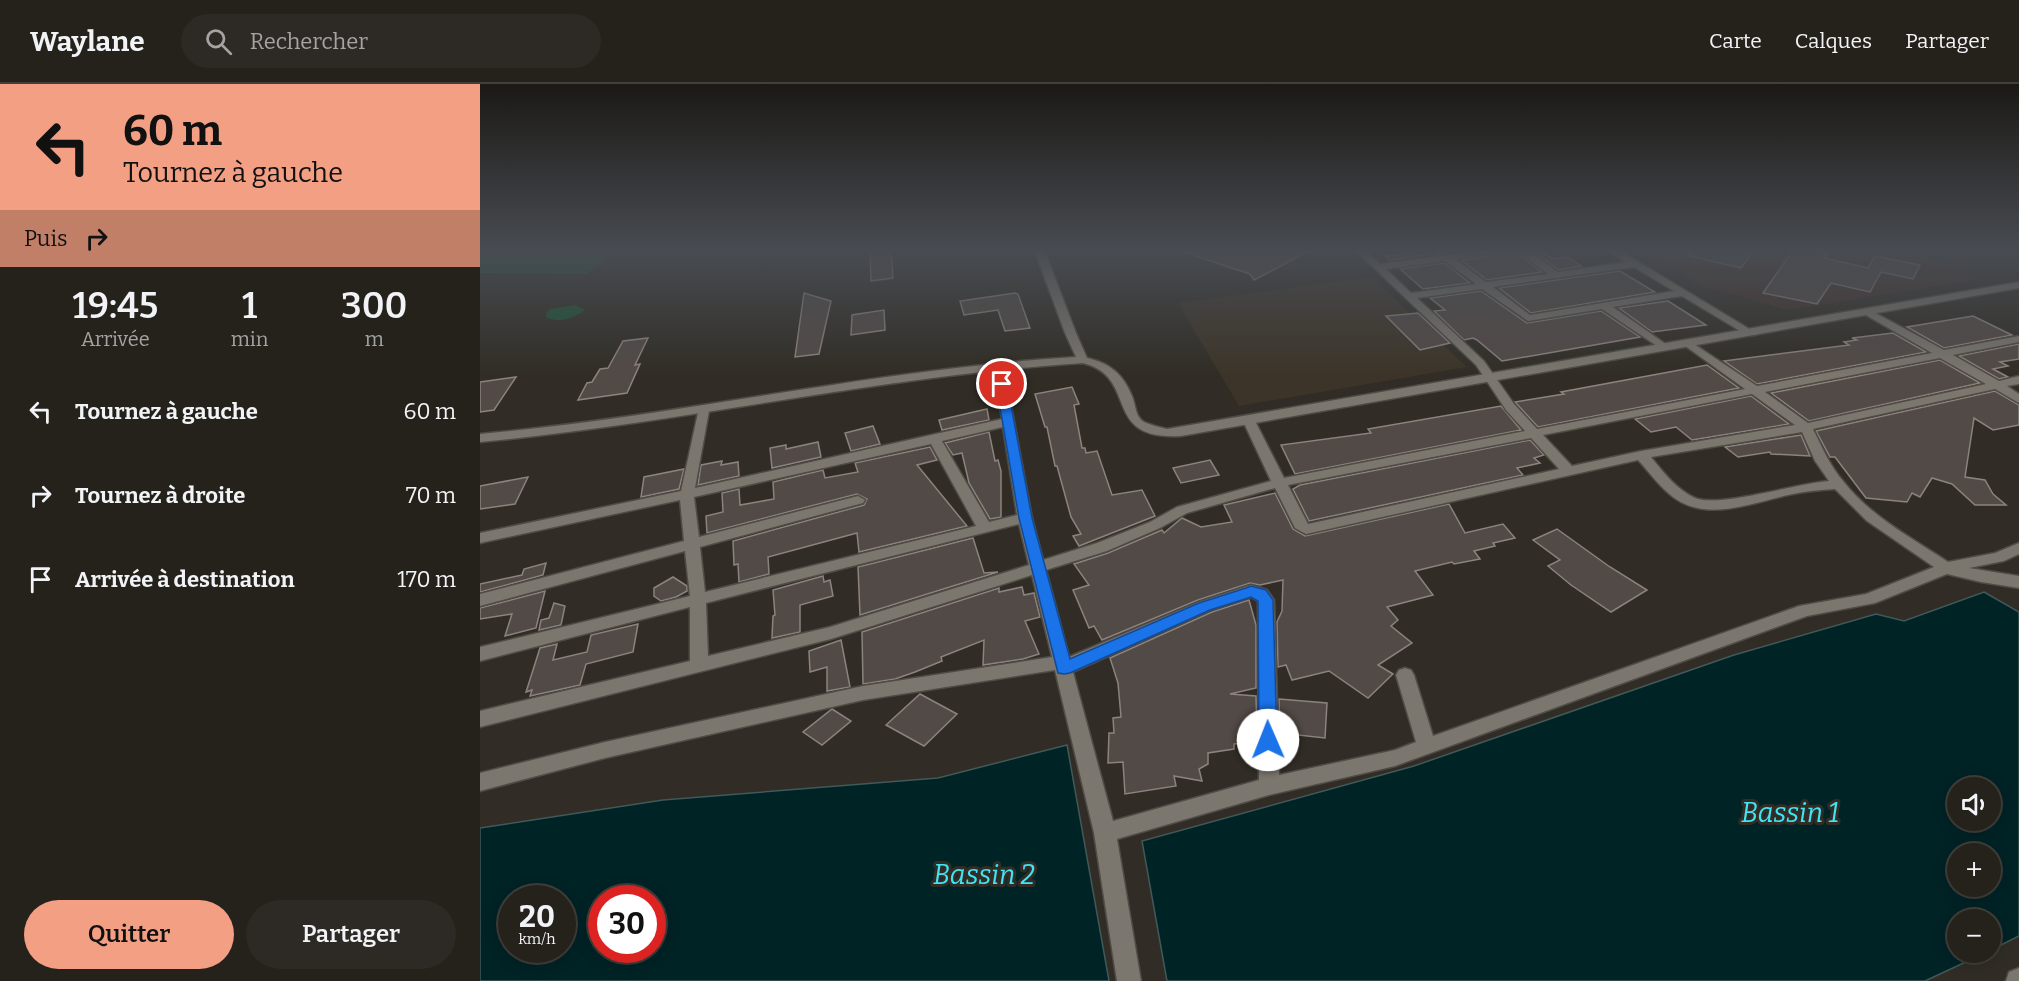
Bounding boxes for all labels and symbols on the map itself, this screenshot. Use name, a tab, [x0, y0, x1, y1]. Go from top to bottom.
pin	[976, 358, 1027, 409]
position arrow	[1236, 708, 1300, 772]
water label: Bassin 1	[1741, 797, 1839, 829]
water label: Bassin 2	[933, 859, 1035, 891]
speed limit sign: 30	[588, 885, 666, 963]

